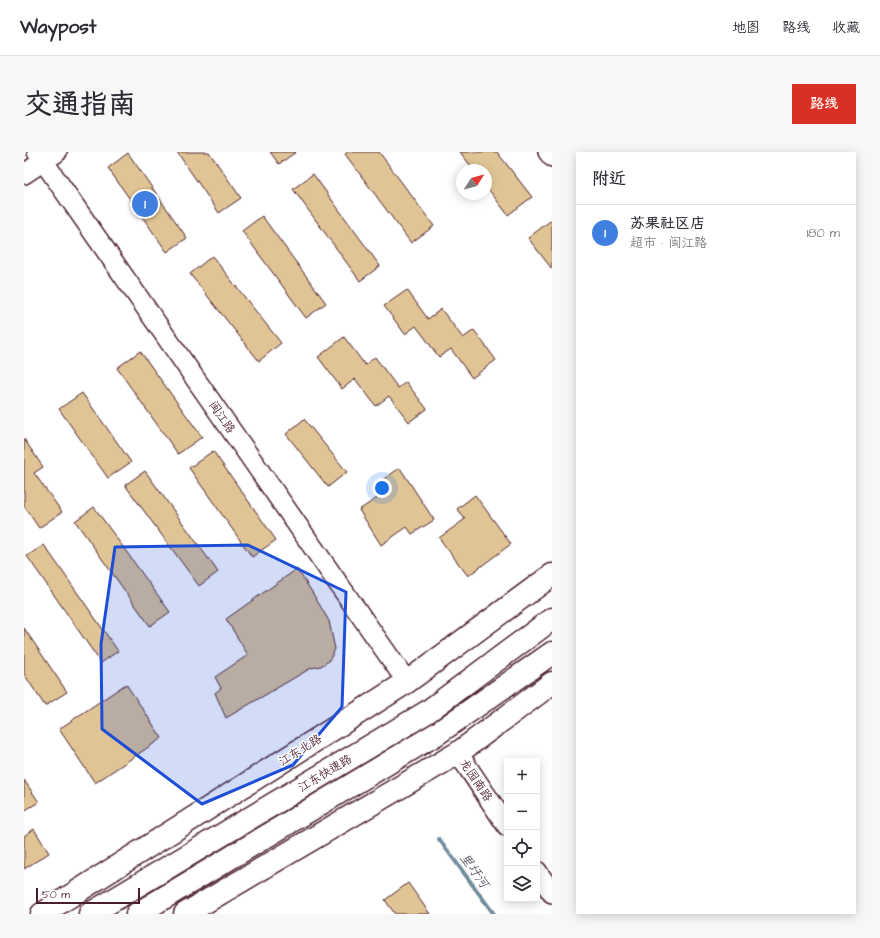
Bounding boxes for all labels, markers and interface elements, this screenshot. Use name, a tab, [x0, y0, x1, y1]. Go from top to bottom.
text: Waypost	[20, 14, 96, 41]
text: 地图	[732, 18, 760, 38]
text: 路线	[782, 18, 810, 38]
text: 收藏	[832, 18, 860, 38]
button: 路线	[792, 84, 856, 124]
text: 交通指南	[24, 85, 136, 124]
north arrow	[456, 164, 492, 200]
text: 附近	[592, 167, 626, 191]
pin: 1	[132, 189, 158, 219]
text: 苏果社区店	[630, 213, 705, 234]
text: 1	[604, 224, 606, 242]
text: 180 m	[806, 224, 840, 242]
text: 超市 · 闽江路	[630, 234, 707, 252]
street label: 闽江路	[204, 398, 239, 437]
your location	[372, 478, 392, 498]
street label: 江东北路	[275, 730, 325, 770]
street label: 江东快速路	[295, 751, 355, 796]
street label: 龙园南路	[455, 756, 496, 805]
map controls	[504, 758, 540, 902]
button: +	[504, 758, 540, 794]
button: −	[504, 794, 540, 830]
button: locate	[504, 830, 540, 866]
water label: 里圩河	[455, 850, 494, 893]
button: layers	[504, 866, 540, 902]
scale bar	[36, 886, 140, 905]
text: 50 m	[42, 887, 70, 902]

